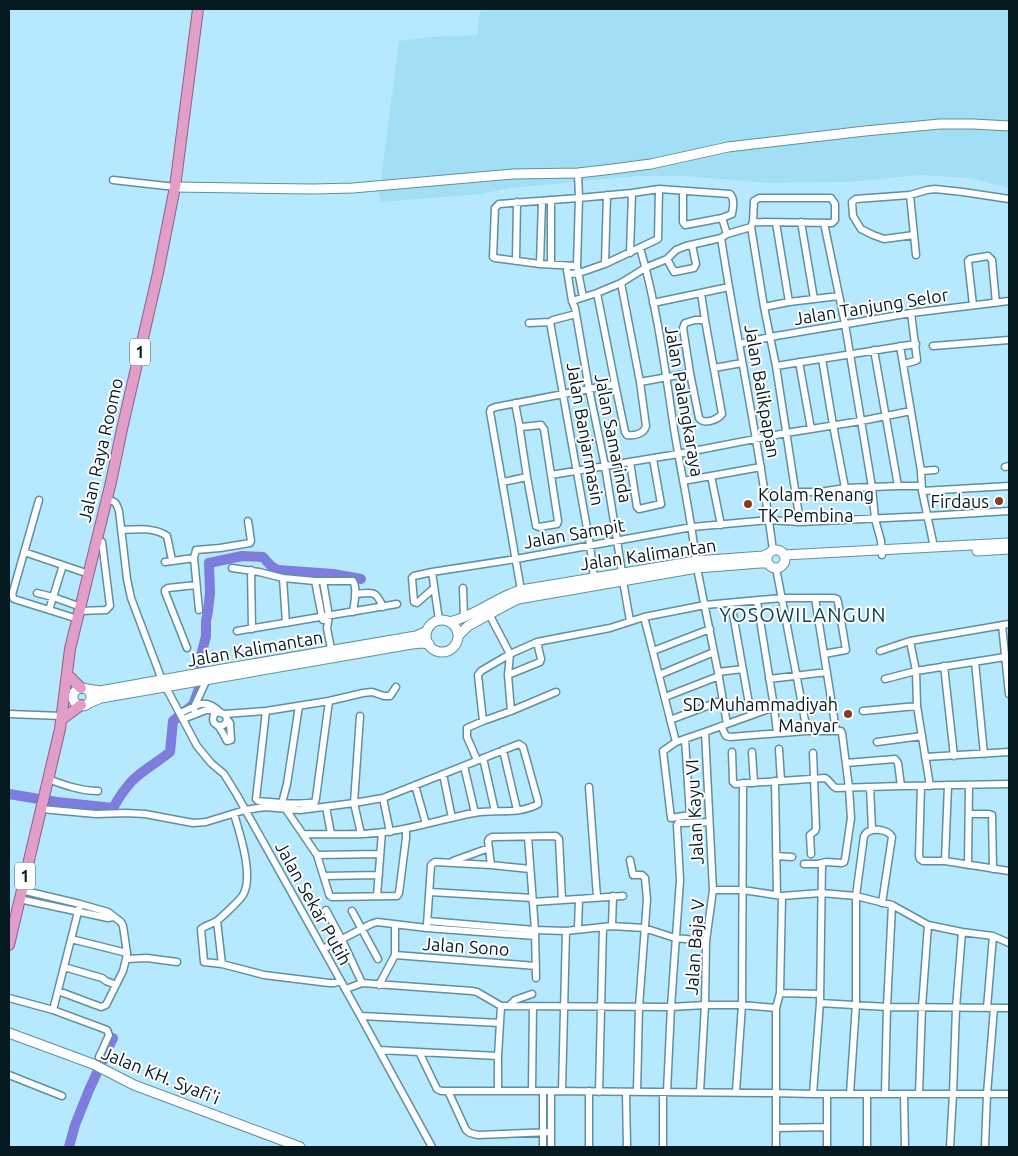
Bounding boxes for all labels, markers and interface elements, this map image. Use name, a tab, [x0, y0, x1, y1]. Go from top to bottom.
street label: Jalan Tanjung Selor	[792, 284, 950, 328]
street label: Jalan Balikpapan	[741, 323, 785, 459]
street label: Jalan Palangkaraya	[662, 324, 708, 478]
road number: 1	[130, 338, 150, 366]
street label: Jalan Banjarmasin	[564, 361, 608, 507]
street label: Jalan Samarinda	[592, 372, 636, 504]
street label: Jalan Raya Roomo	[74, 376, 126, 524]
place label: Kolam Renang TK Pembina	[758, 484, 874, 525]
place label: Firdaus	[930, 491, 989, 511]
marker: Firdaus	[993, 495, 1005, 507]
marker: Kolam Renang TK Pembina	[742, 498, 754, 510]
street label: Jalan Sampit	[522, 514, 626, 552]
street label: Jalan Kalimantan	[579, 535, 717, 573]
district label: YOSOWILANGUN	[719, 603, 887, 626]
street label: Jalan Kalimantan	[186, 626, 324, 670]
place label: SD Muhammadiyah Manyar	[683, 694, 838, 735]
marker: SD Muhammadiyah Manyar	[842, 708, 854, 720]
street label: Jalan Kayu VI	[681, 759, 707, 865]
street label: Jalan Sekar Putih	[272, 838, 356, 968]
road number: 1	[15, 862, 35, 889]
street label: Jalan Baja V	[681, 898, 707, 996]
street label: Jalan Sono	[422, 933, 510, 959]
street label: Jalan KH. Syafi'i	[99, 1042, 223, 1108]

